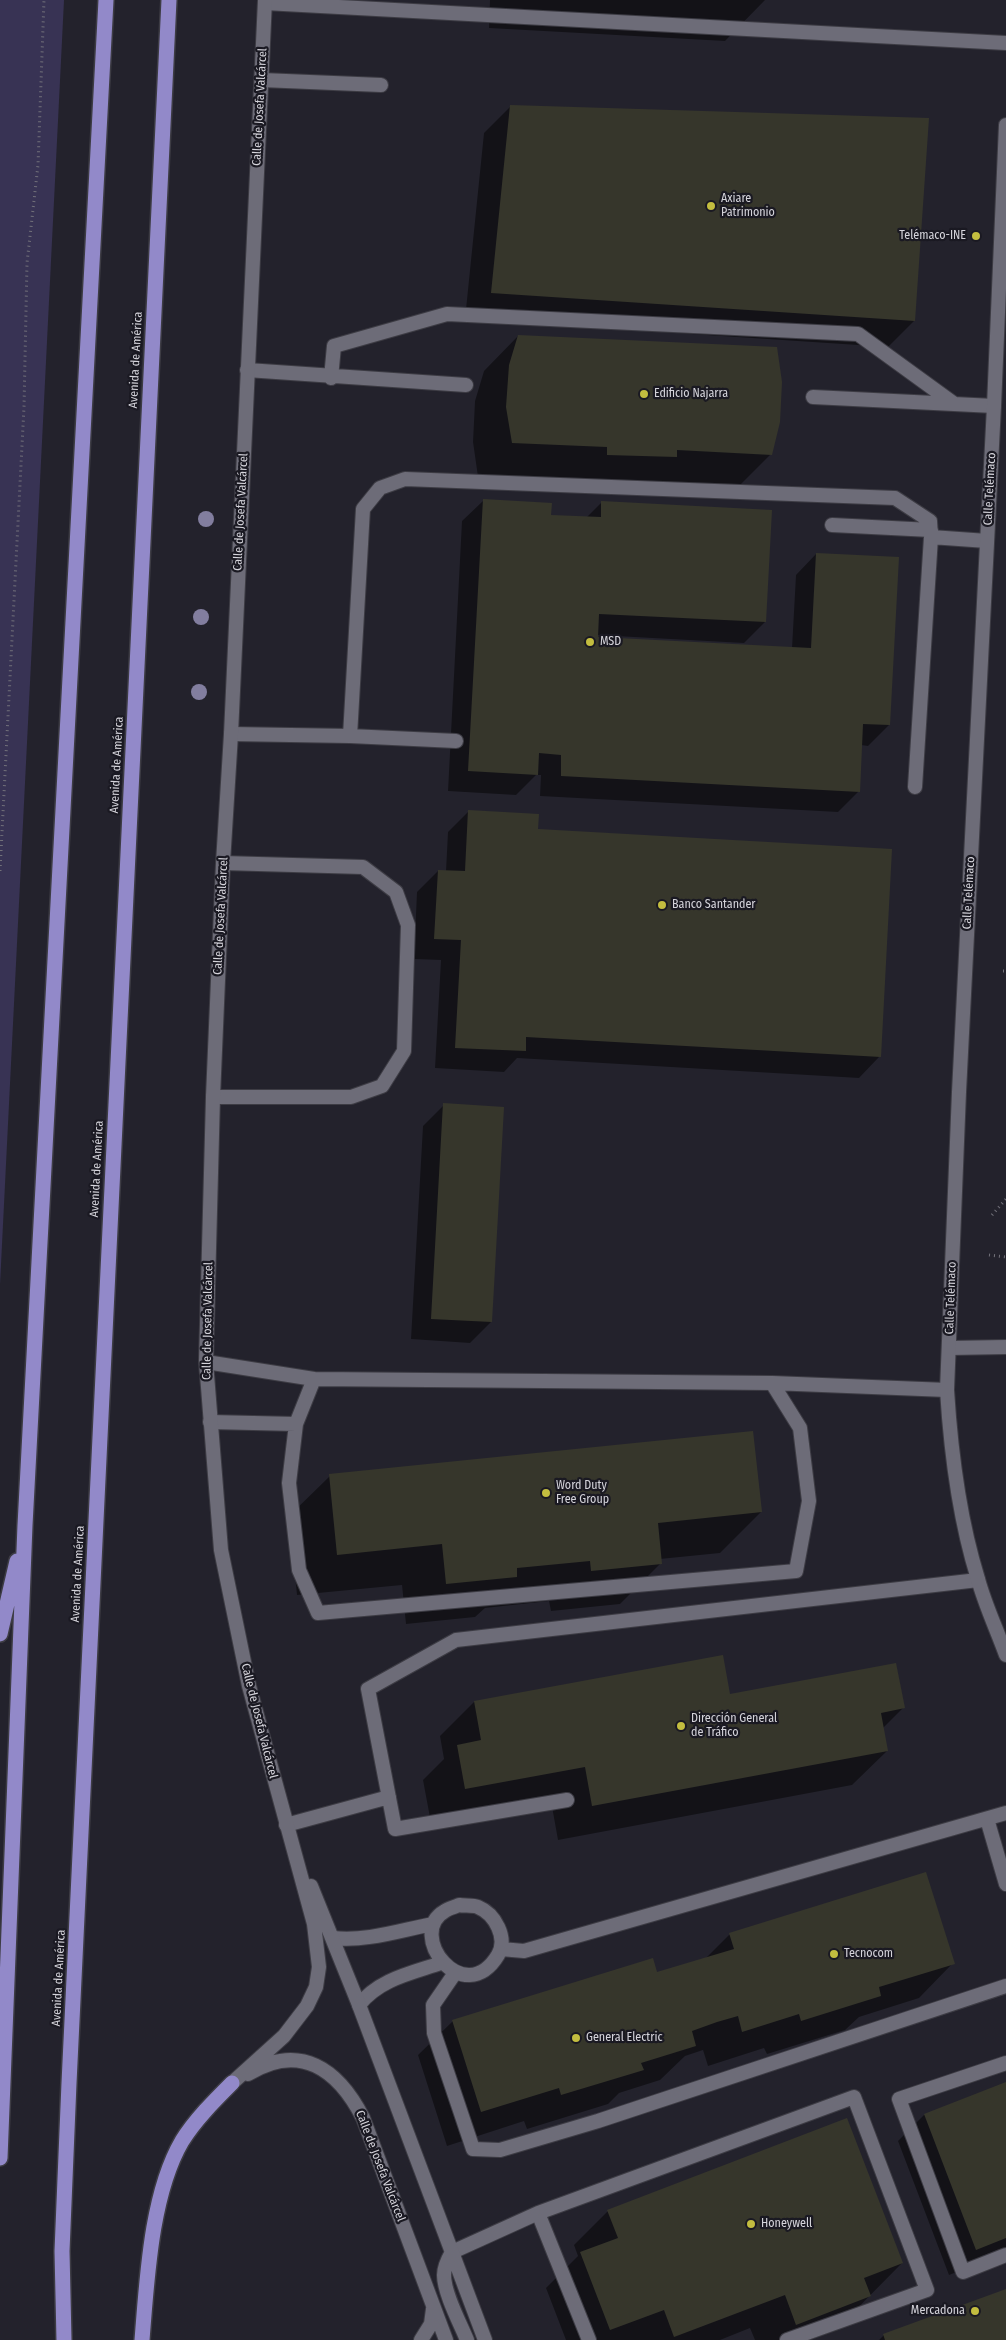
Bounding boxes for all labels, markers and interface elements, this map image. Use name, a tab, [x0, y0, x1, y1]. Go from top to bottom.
street label: Calle de Josefa Valcárcel	[250, 48, 270, 166]
place label: Axiare Patrimonio	[721, 192, 775, 220]
marker: Axiare Patrimonio	[705, 200, 717, 212]
place label: Telémaco-INE	[899, 229, 966, 243]
marker: Telémaco-INE	[970, 230, 982, 242]
street label: Avenida de América	[126, 311, 146, 409]
place label: Edificio Najarra	[654, 387, 728, 401]
marker: Edificio Najarra	[638, 388, 650, 400]
street label: Calle Telémaco	[981, 452, 999, 526]
street label: Calle de Josefa Valcárcel	[231, 453, 251, 571]
place label: MSD	[600, 635, 621, 649]
marker: MSD	[584, 636, 596, 648]
street label: Avenida de América	[107, 716, 127, 814]
street label: Calle Telémaco	[960, 856, 978, 930]
street label: Calle de Josefa Valcárcel	[211, 857, 231, 975]
place label: Banco Santander	[672, 898, 756, 912]
marker: Banco Santander	[656, 899, 668, 911]
street label: Avenida de América	[87, 1120, 107, 1218]
street label: Calle Telémaco	[943, 1261, 959, 1335]
street label: Calle de Josefa Valcárcel	[200, 1262, 216, 1380]
place label: Word Duty Free Group	[556, 1479, 609, 1507]
marker: Word Duty Free Group	[540, 1487, 552, 1499]
street label: Avenida de América	[68, 1525, 88, 1623]
street label: Calle de Josefa Valcárcel	[238, 1662, 280, 1780]
place label: Dirección General de Tráfico	[691, 1712, 777, 1740]
marker: Dirección General de Tráfico	[675, 1720, 687, 1732]
street label: Avenida de América	[49, 1929, 69, 2027]
place label: Tecnocom	[844, 1947, 893, 1961]
marker: Tecnocom	[828, 1948, 840, 1960]
place label: General Electric	[586, 2031, 663, 2045]
marker: General Electric	[570, 2032, 582, 2044]
street label: Calle de Josefa Valcárcel	[352, 2108, 408, 2224]
place label: Honeywell	[761, 2217, 812, 2231]
marker: Honeywell	[745, 2218, 757, 2230]
place label: Mercadona	[911, 2304, 965, 2318]
marker: Mercadona	[969, 2305, 981, 2317]

